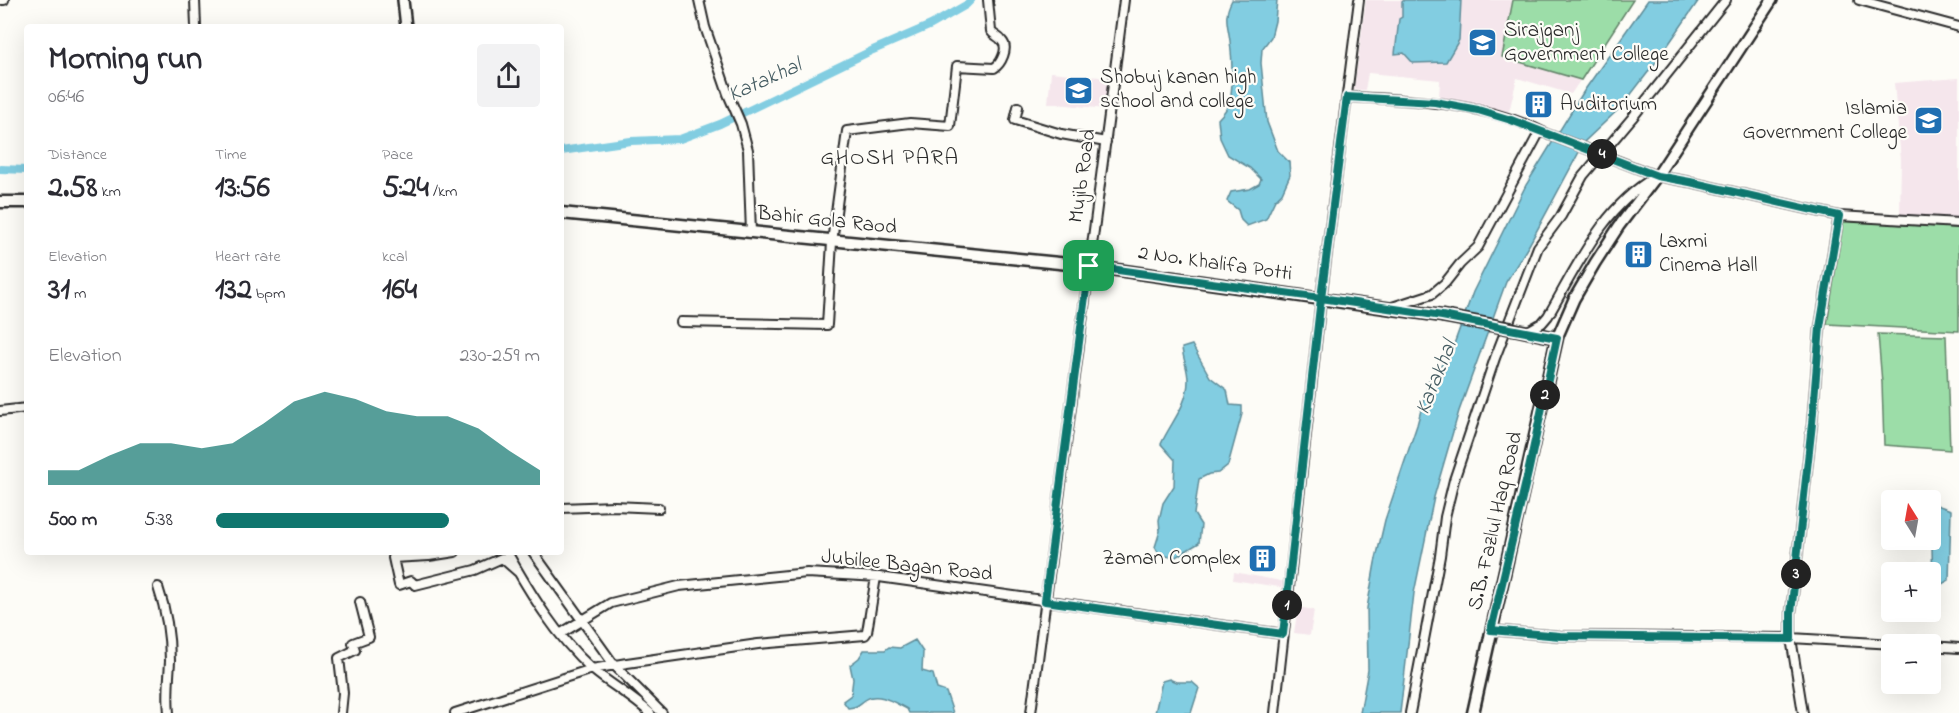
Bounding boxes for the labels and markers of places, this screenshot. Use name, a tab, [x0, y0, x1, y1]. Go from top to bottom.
place label: Sirajganj Government College	[1504, 16, 1669, 72]
school or university icon: Sirajganj Government College	[1467, 27, 1499, 59]
place label: Shobuj kanan high school and college	[1100, 63, 1256, 119]
school or university icon: Shobuj kanan high school and college	[1063, 74, 1095, 106]
building icon: Auditorium	[1523, 89, 1555, 121]
place label: Auditorium	[1560, 90, 1657, 120]
place label: Islamia Government College	[1742, 94, 1908, 150]
school or university icon: Islamia Government College	[1912, 105, 1944, 137]
pin: 4	[1587, 139, 1617, 169]
place label: Laxmi Cinema Hall	[1659, 227, 1758, 281]
building icon: Laxmi Cinema Hall	[1622, 238, 1654, 270]
pin	[1063, 240, 1114, 291]
pin: 2	[1530, 380, 1560, 410]
building icon: Zaman Complex	[1246, 543, 1278, 575]
place label: Zaman Complex	[1103, 544, 1241, 574]
pin: 3	[1781, 559, 1811, 589]
pin: 1	[1272, 590, 1302, 620]

